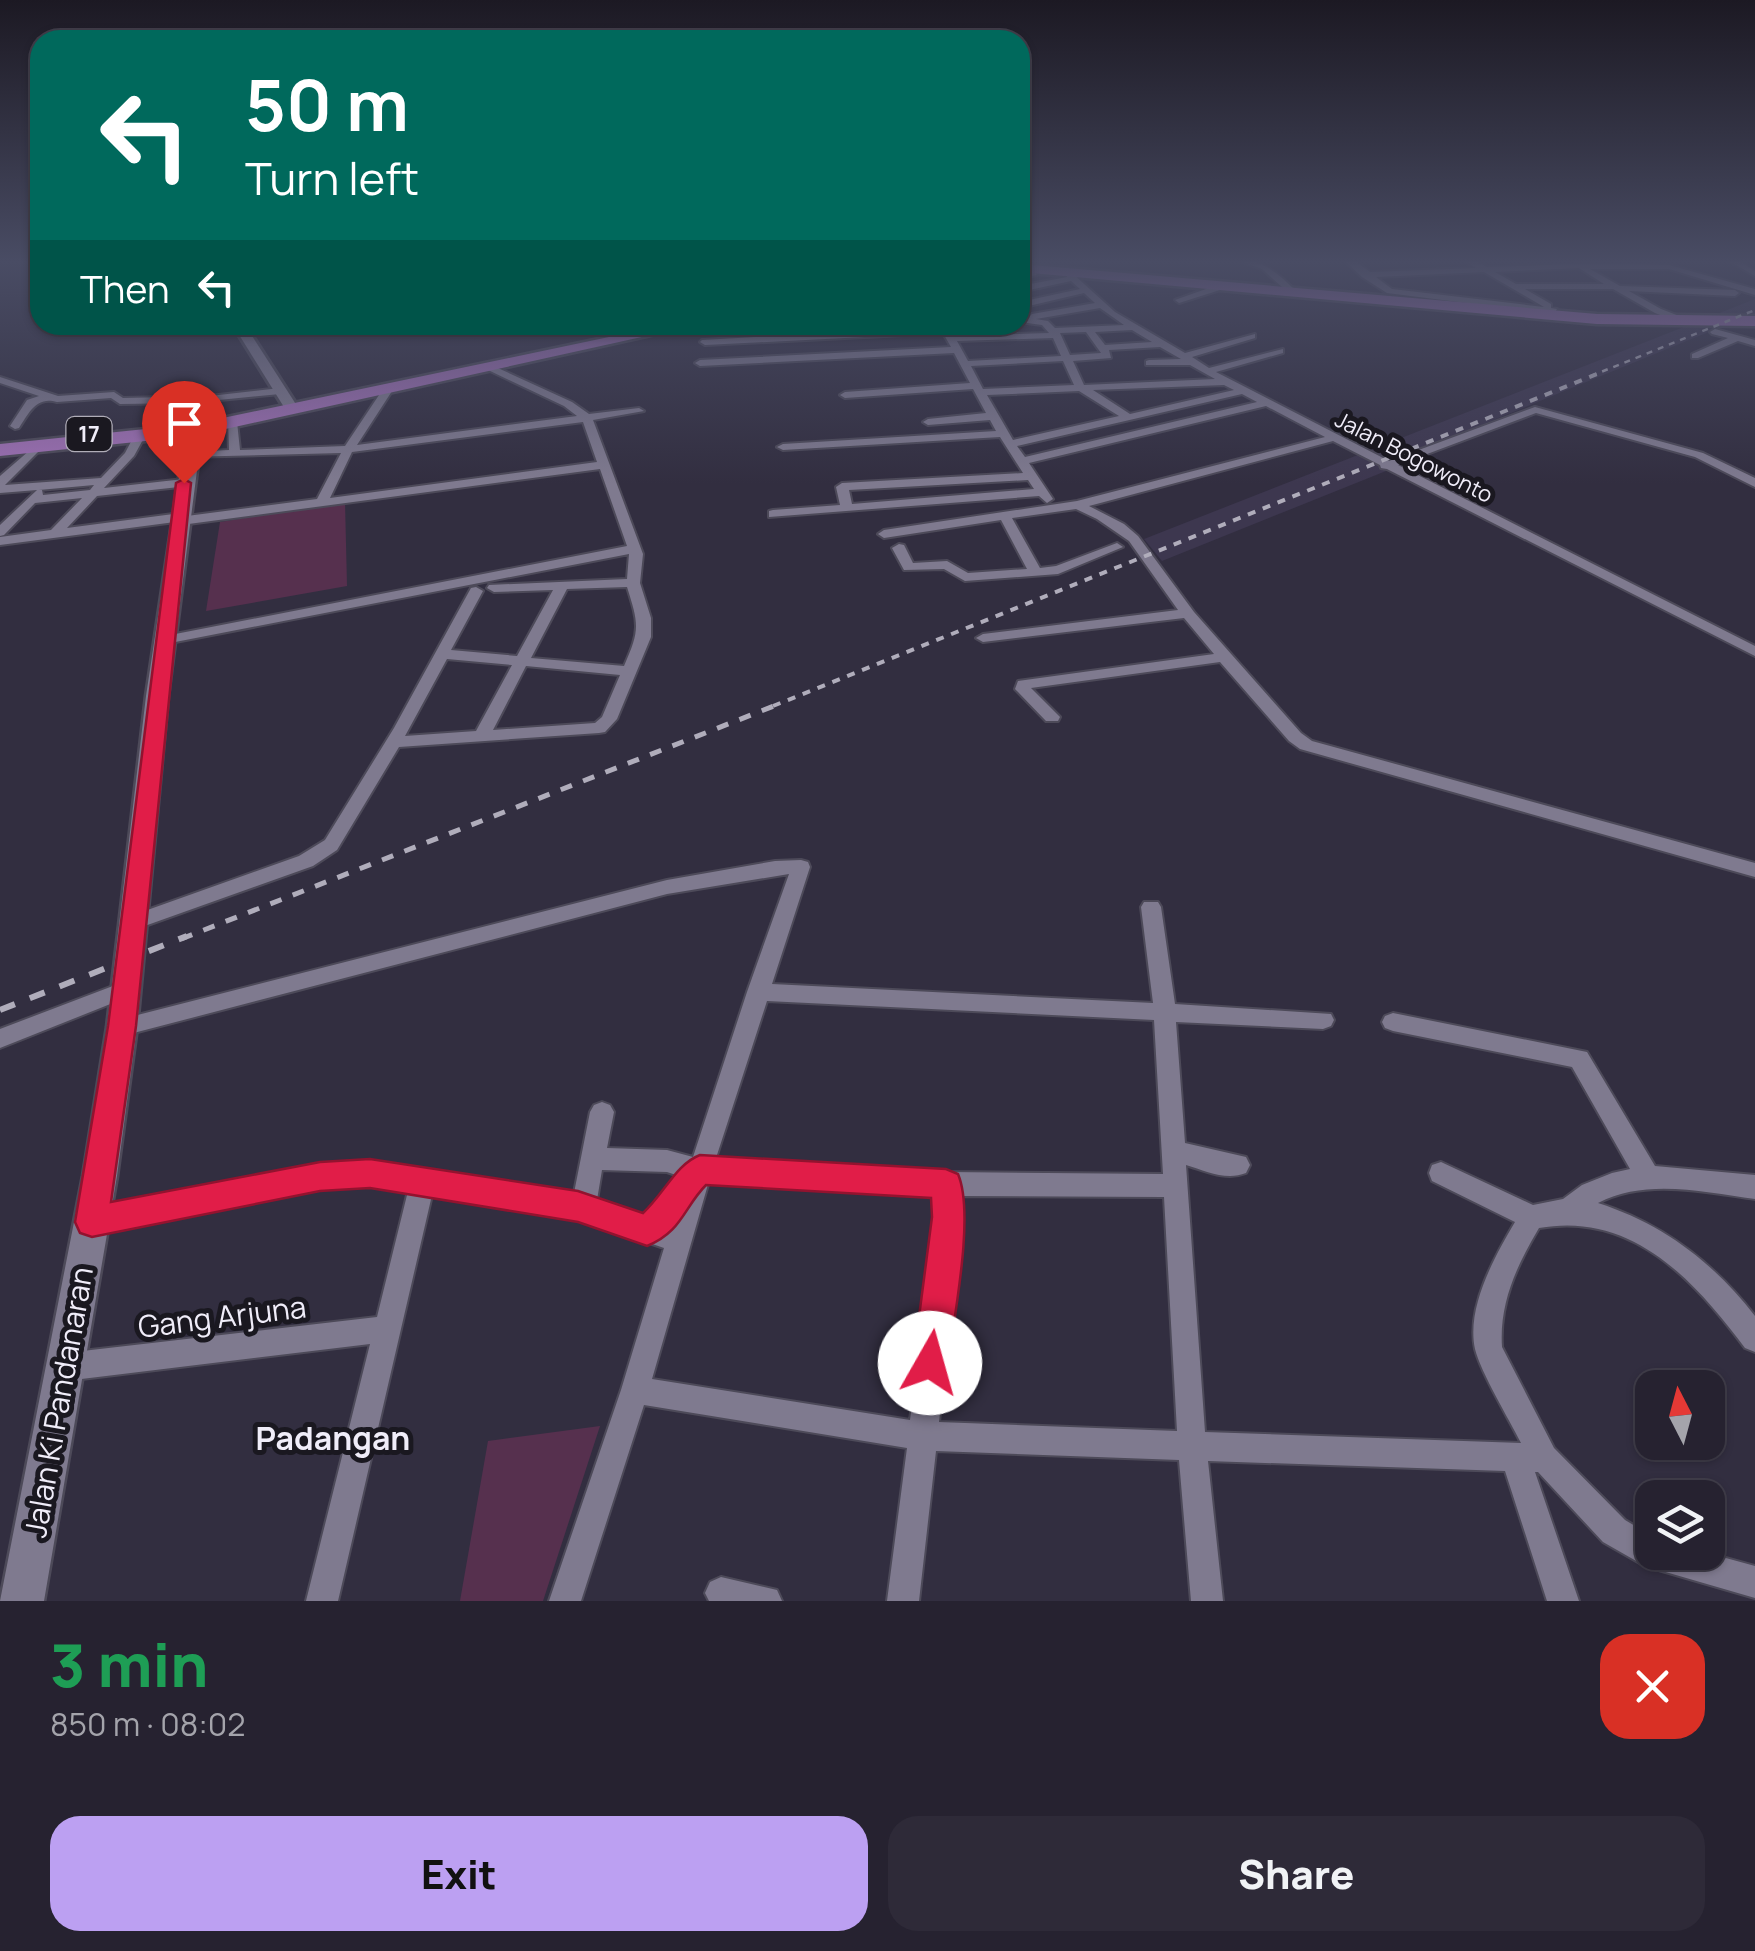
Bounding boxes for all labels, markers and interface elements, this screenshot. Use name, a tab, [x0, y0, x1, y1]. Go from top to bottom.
text: 50 m	[245, 56, 409, 152]
icon: left	[80, 70, 210, 200]
text: Turn left	[245, 147, 419, 209]
icon: left	[189, 260, 244, 315]
text: Then	[80, 262, 169, 314]
pin	[142, 381, 227, 484]
icon: arrive	[157, 396, 212, 451]
street label: Jalan Bogowonto	[1330, 404, 1498, 510]
road number: 17	[66, 417, 112, 451]
street label: Jalan Ki Pandanaran	[14, 1263, 102, 1541]
street label: Gang Arjuna	[136, 1285, 308, 1347]
position arrow	[878, 1311, 982, 1415]
north arrow	[1635, 1370, 1725, 1460]
map controls	[1635, 1370, 1725, 1570]
district label: Padangan	[256, 1416, 410, 1460]
button: layers	[1635, 1480, 1725, 1570]
text: 3 min	[50, 1623, 208, 1705]
button: close	[1600, 1634, 1705, 1739]
text: 850 m · 08:02	[50, 1702, 246, 1746]
button: Exit	[50, 1816, 868, 1931]
button: Share	[888, 1816, 1705, 1931]

